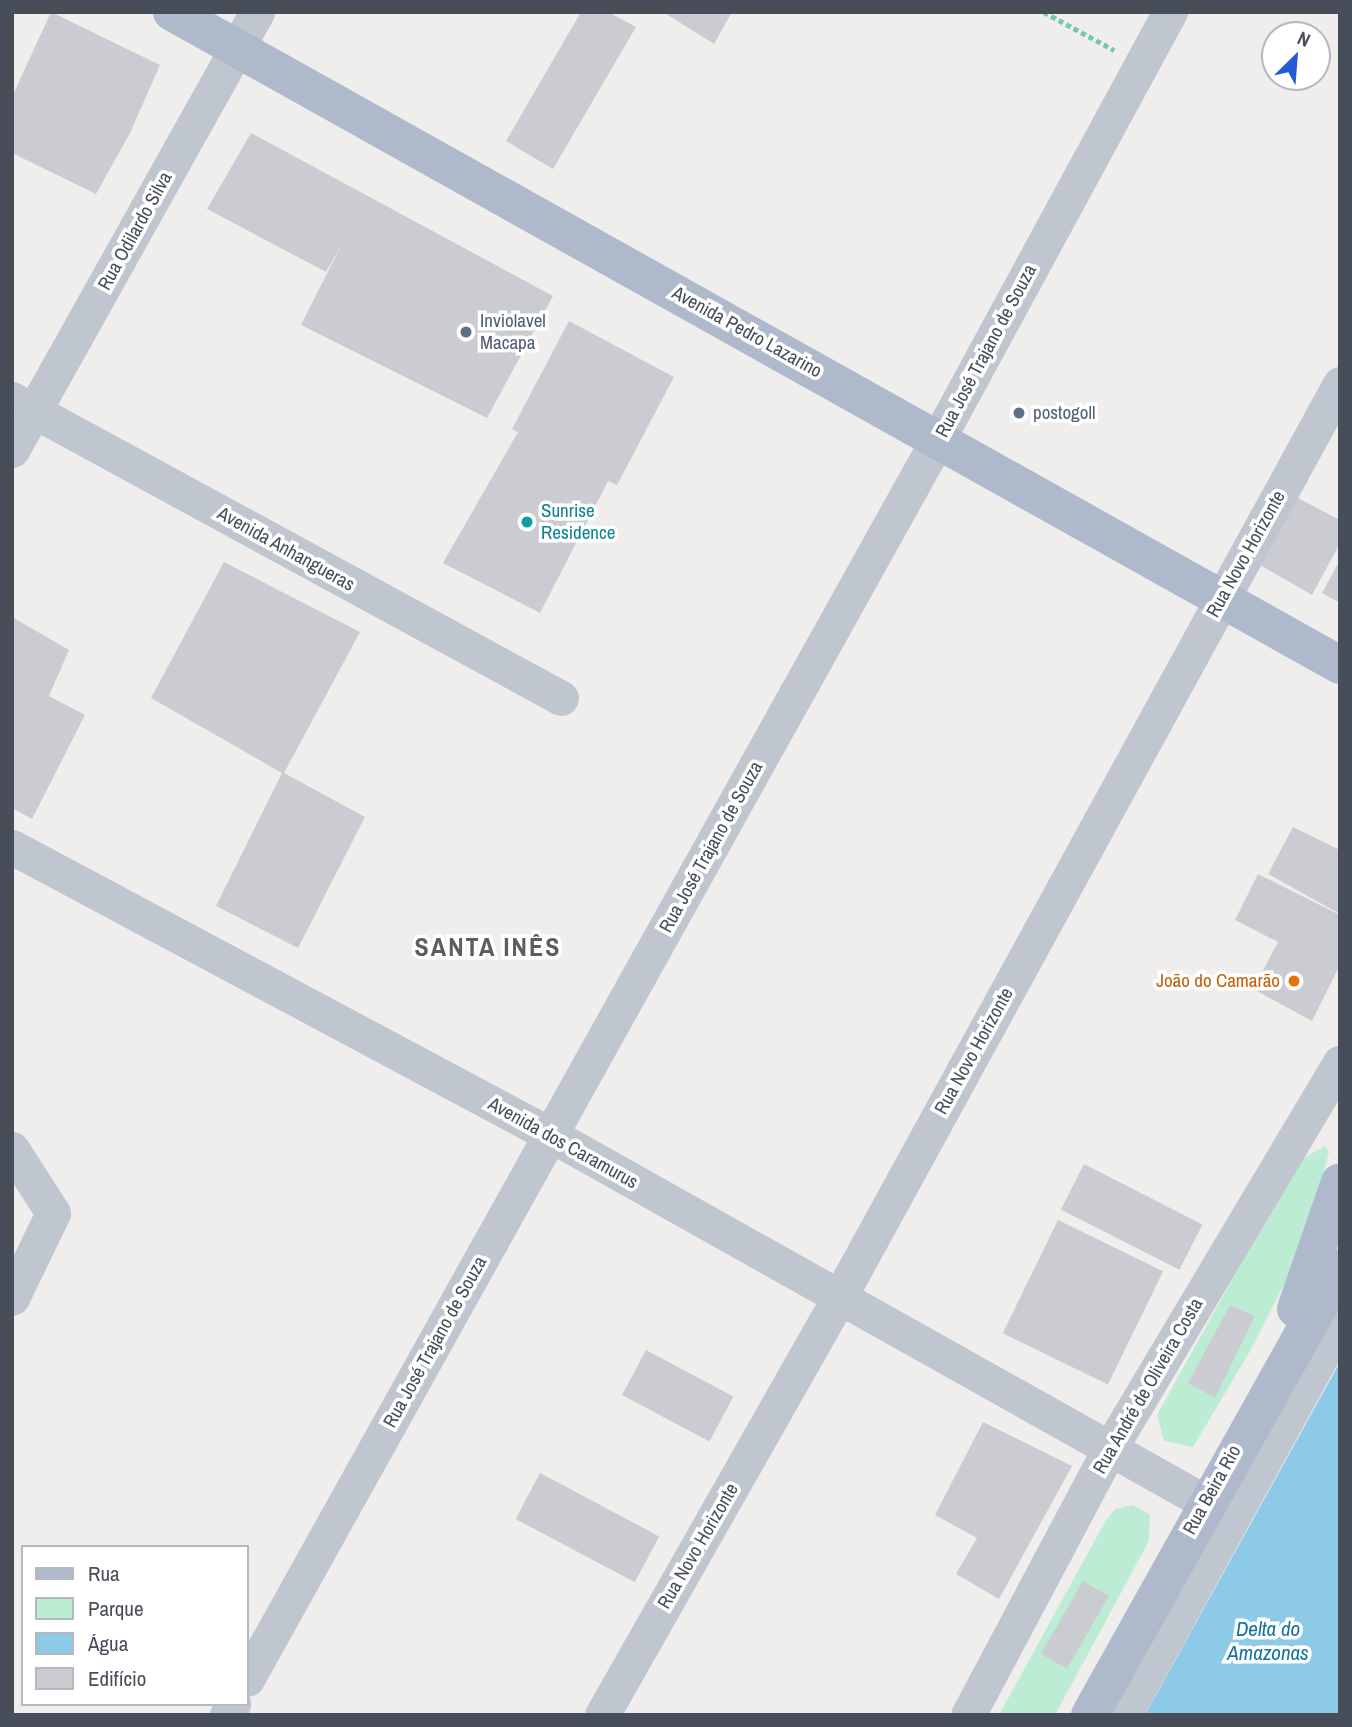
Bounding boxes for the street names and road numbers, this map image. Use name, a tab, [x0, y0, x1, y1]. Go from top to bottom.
street label: Rua Odilardo Silva	[93, 168, 177, 294]
street label: Rua José Trajano de Souza	[931, 261, 1041, 441]
street label: Avenida Pedro Lazarino	[668, 281, 826, 383]
street label: Rua Novo Horizonte	[1202, 487, 1290, 621]
street label: Avenida Anhangueras	[213, 502, 359, 596]
street label: Rua José Trajano de Souza	[654, 757, 768, 937]
street label: Rua Novo Horizonte	[930, 984, 1018, 1118]
street label: Avenida dos Caramurus	[484, 1092, 642, 1194]
street label: Rua José Trajano de Souza	[378, 1252, 492, 1432]
street label: Rua André de Oliveira Costa	[1088, 1294, 1208, 1478]
street label: Rua Beira Rio	[1178, 1441, 1246, 1539]
street label: Rua Novo Horizonte	[653, 1479, 743, 1613]

